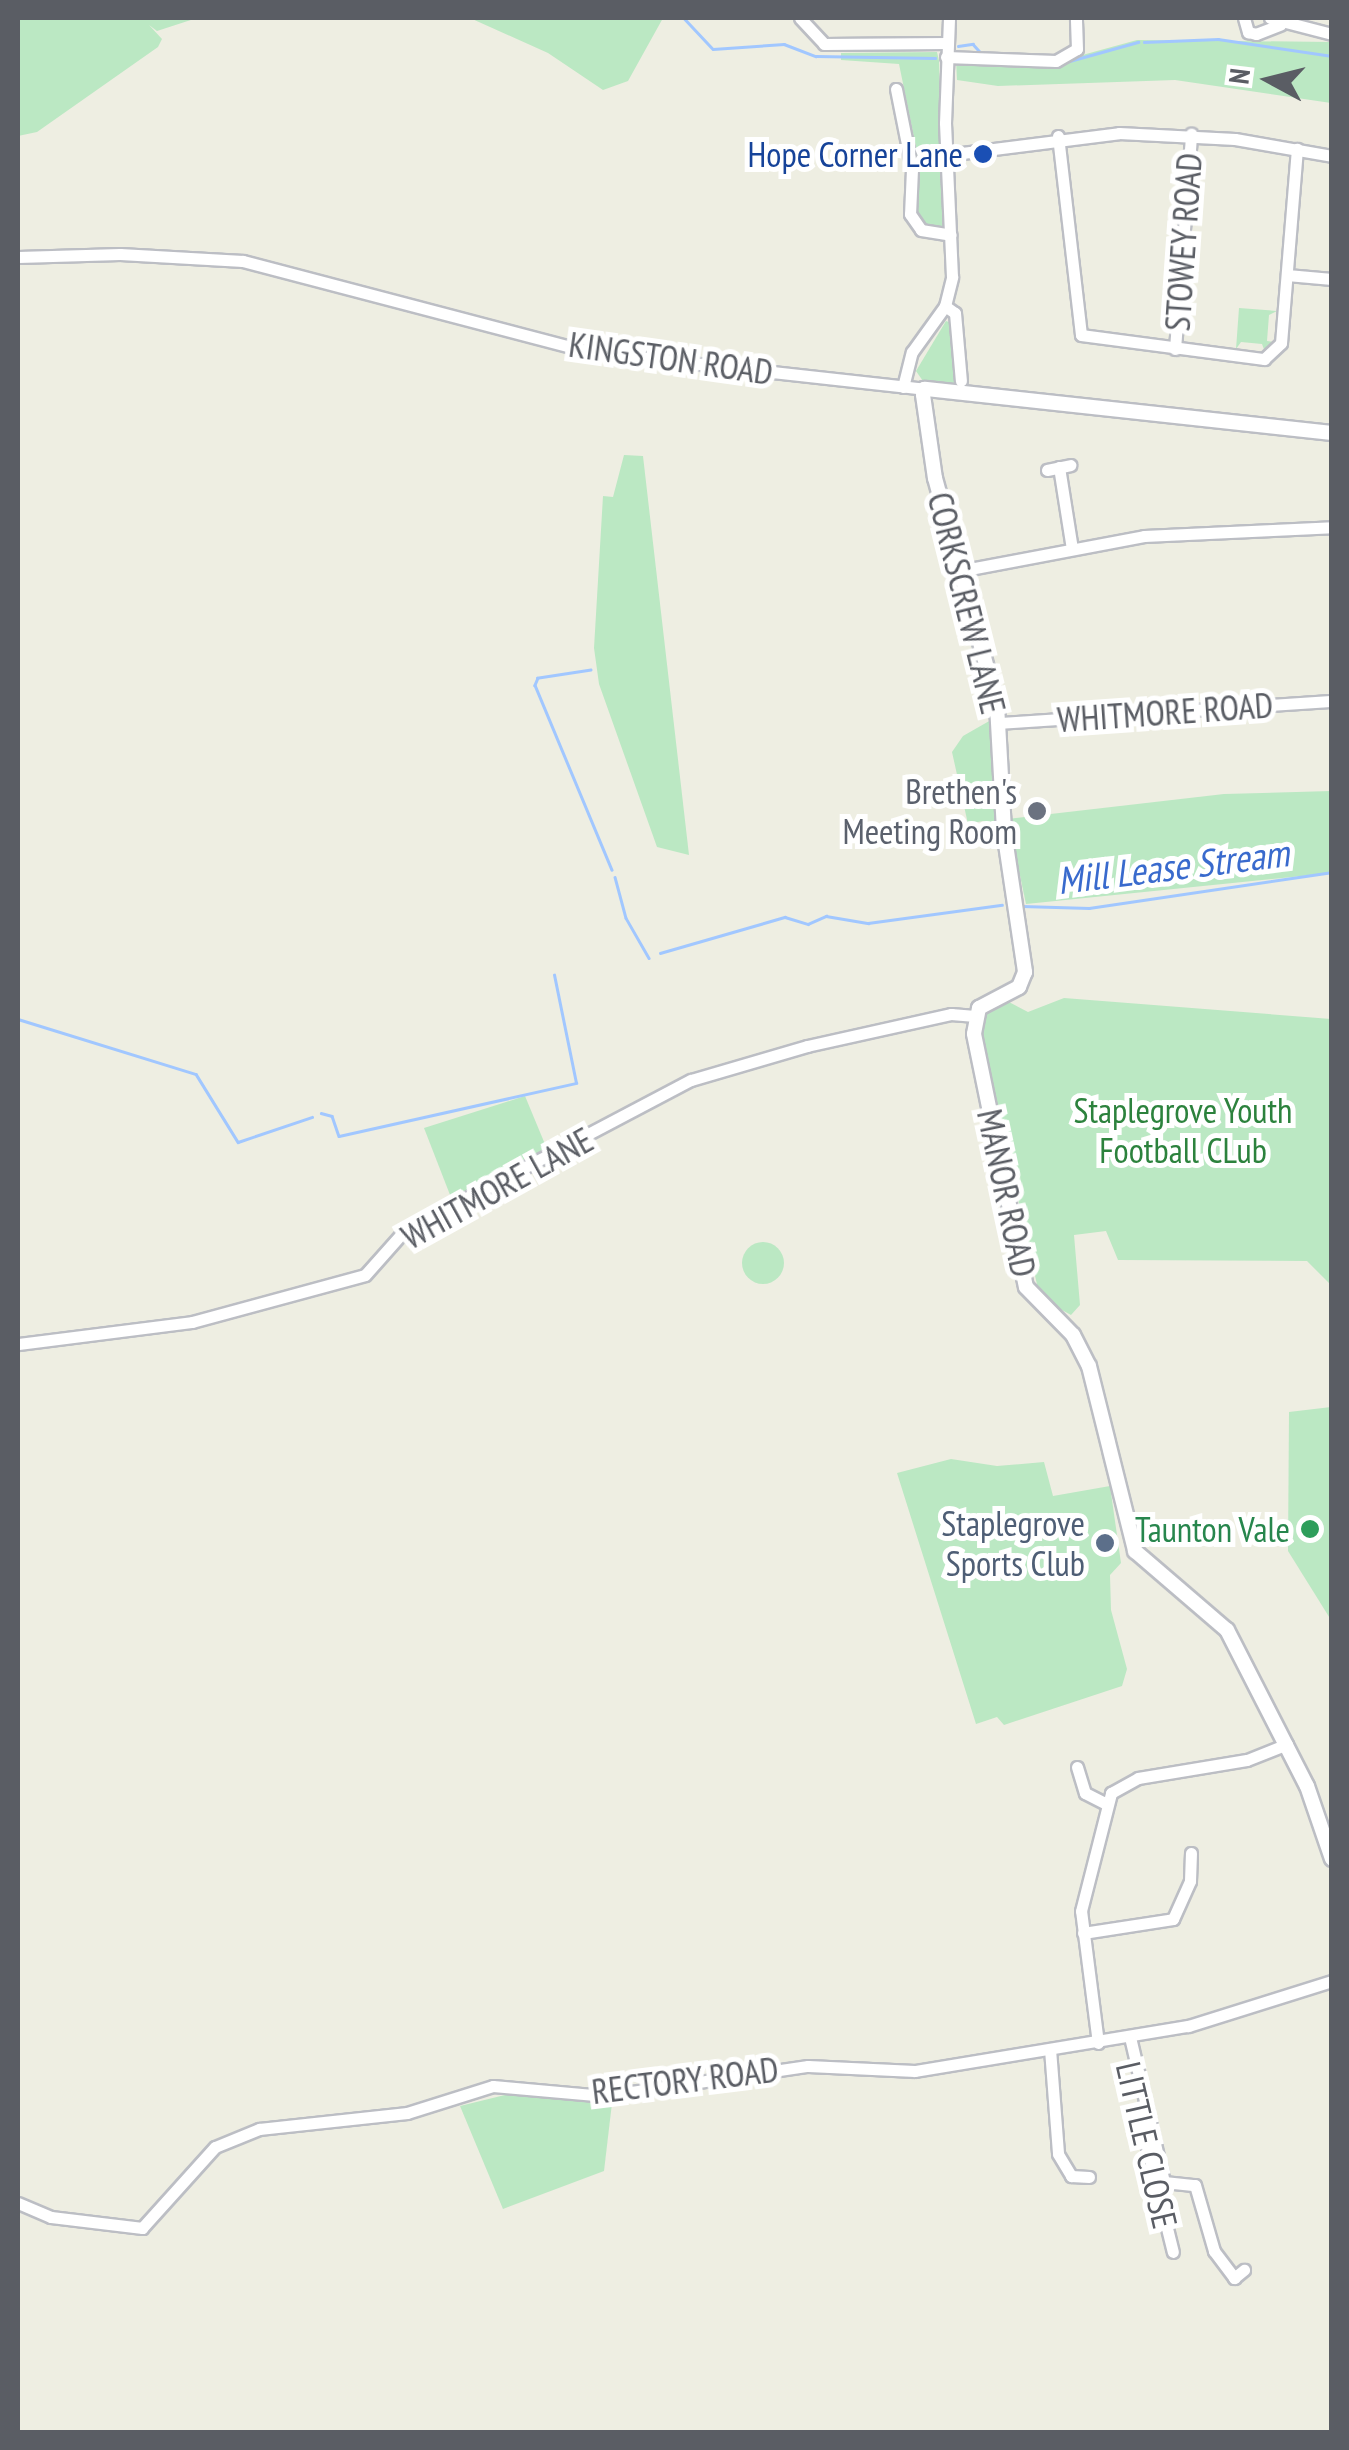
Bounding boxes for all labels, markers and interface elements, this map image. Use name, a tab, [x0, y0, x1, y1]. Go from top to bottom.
north arrow	[1219, 30, 1319, 130]
text: N	[1219, 67, 1258, 86]
place label: Hope Corner Lane	[748, 133, 963, 175]
marker: Hope Corner Lane	[972, 143, 994, 165]
street label: STOWEY ROAD	[1156, 151, 1210, 333]
street label: KINGSTON ROAD	[566, 323, 776, 393]
street label: CORKSCREW LANE	[919, 488, 1015, 718]
street label: WHITMORE ROAD	[1056, 684, 1274, 740]
place label: Brethen's Meeting Room	[842, 770, 1017, 852]
marker: Brethen's Meeting Room	[1026, 800, 1048, 822]
water label: Mill Lease Stream	[1055, 829, 1291, 903]
park label: Staplegrove Youth Football CLub	[1073, 1089, 1293, 1171]
street label: MANOR ROAD	[969, 1105, 1045, 1281]
street label: WHITMORE LANE	[394, 1118, 600, 1258]
place label: Staplegrove Sports Club	[941, 1502, 1085, 1584]
place label: Taunton Vale	[1134, 1508, 1290, 1550]
marker: Taunton Vale	[1299, 1518, 1321, 1540]
marker: Staplegrove Sports Club	[1094, 1532, 1116, 1554]
street label: RECTORY ROAD	[589, 2048, 781, 2112]
street label: LITTLE CLOSE	[1107, 2058, 1187, 2232]

